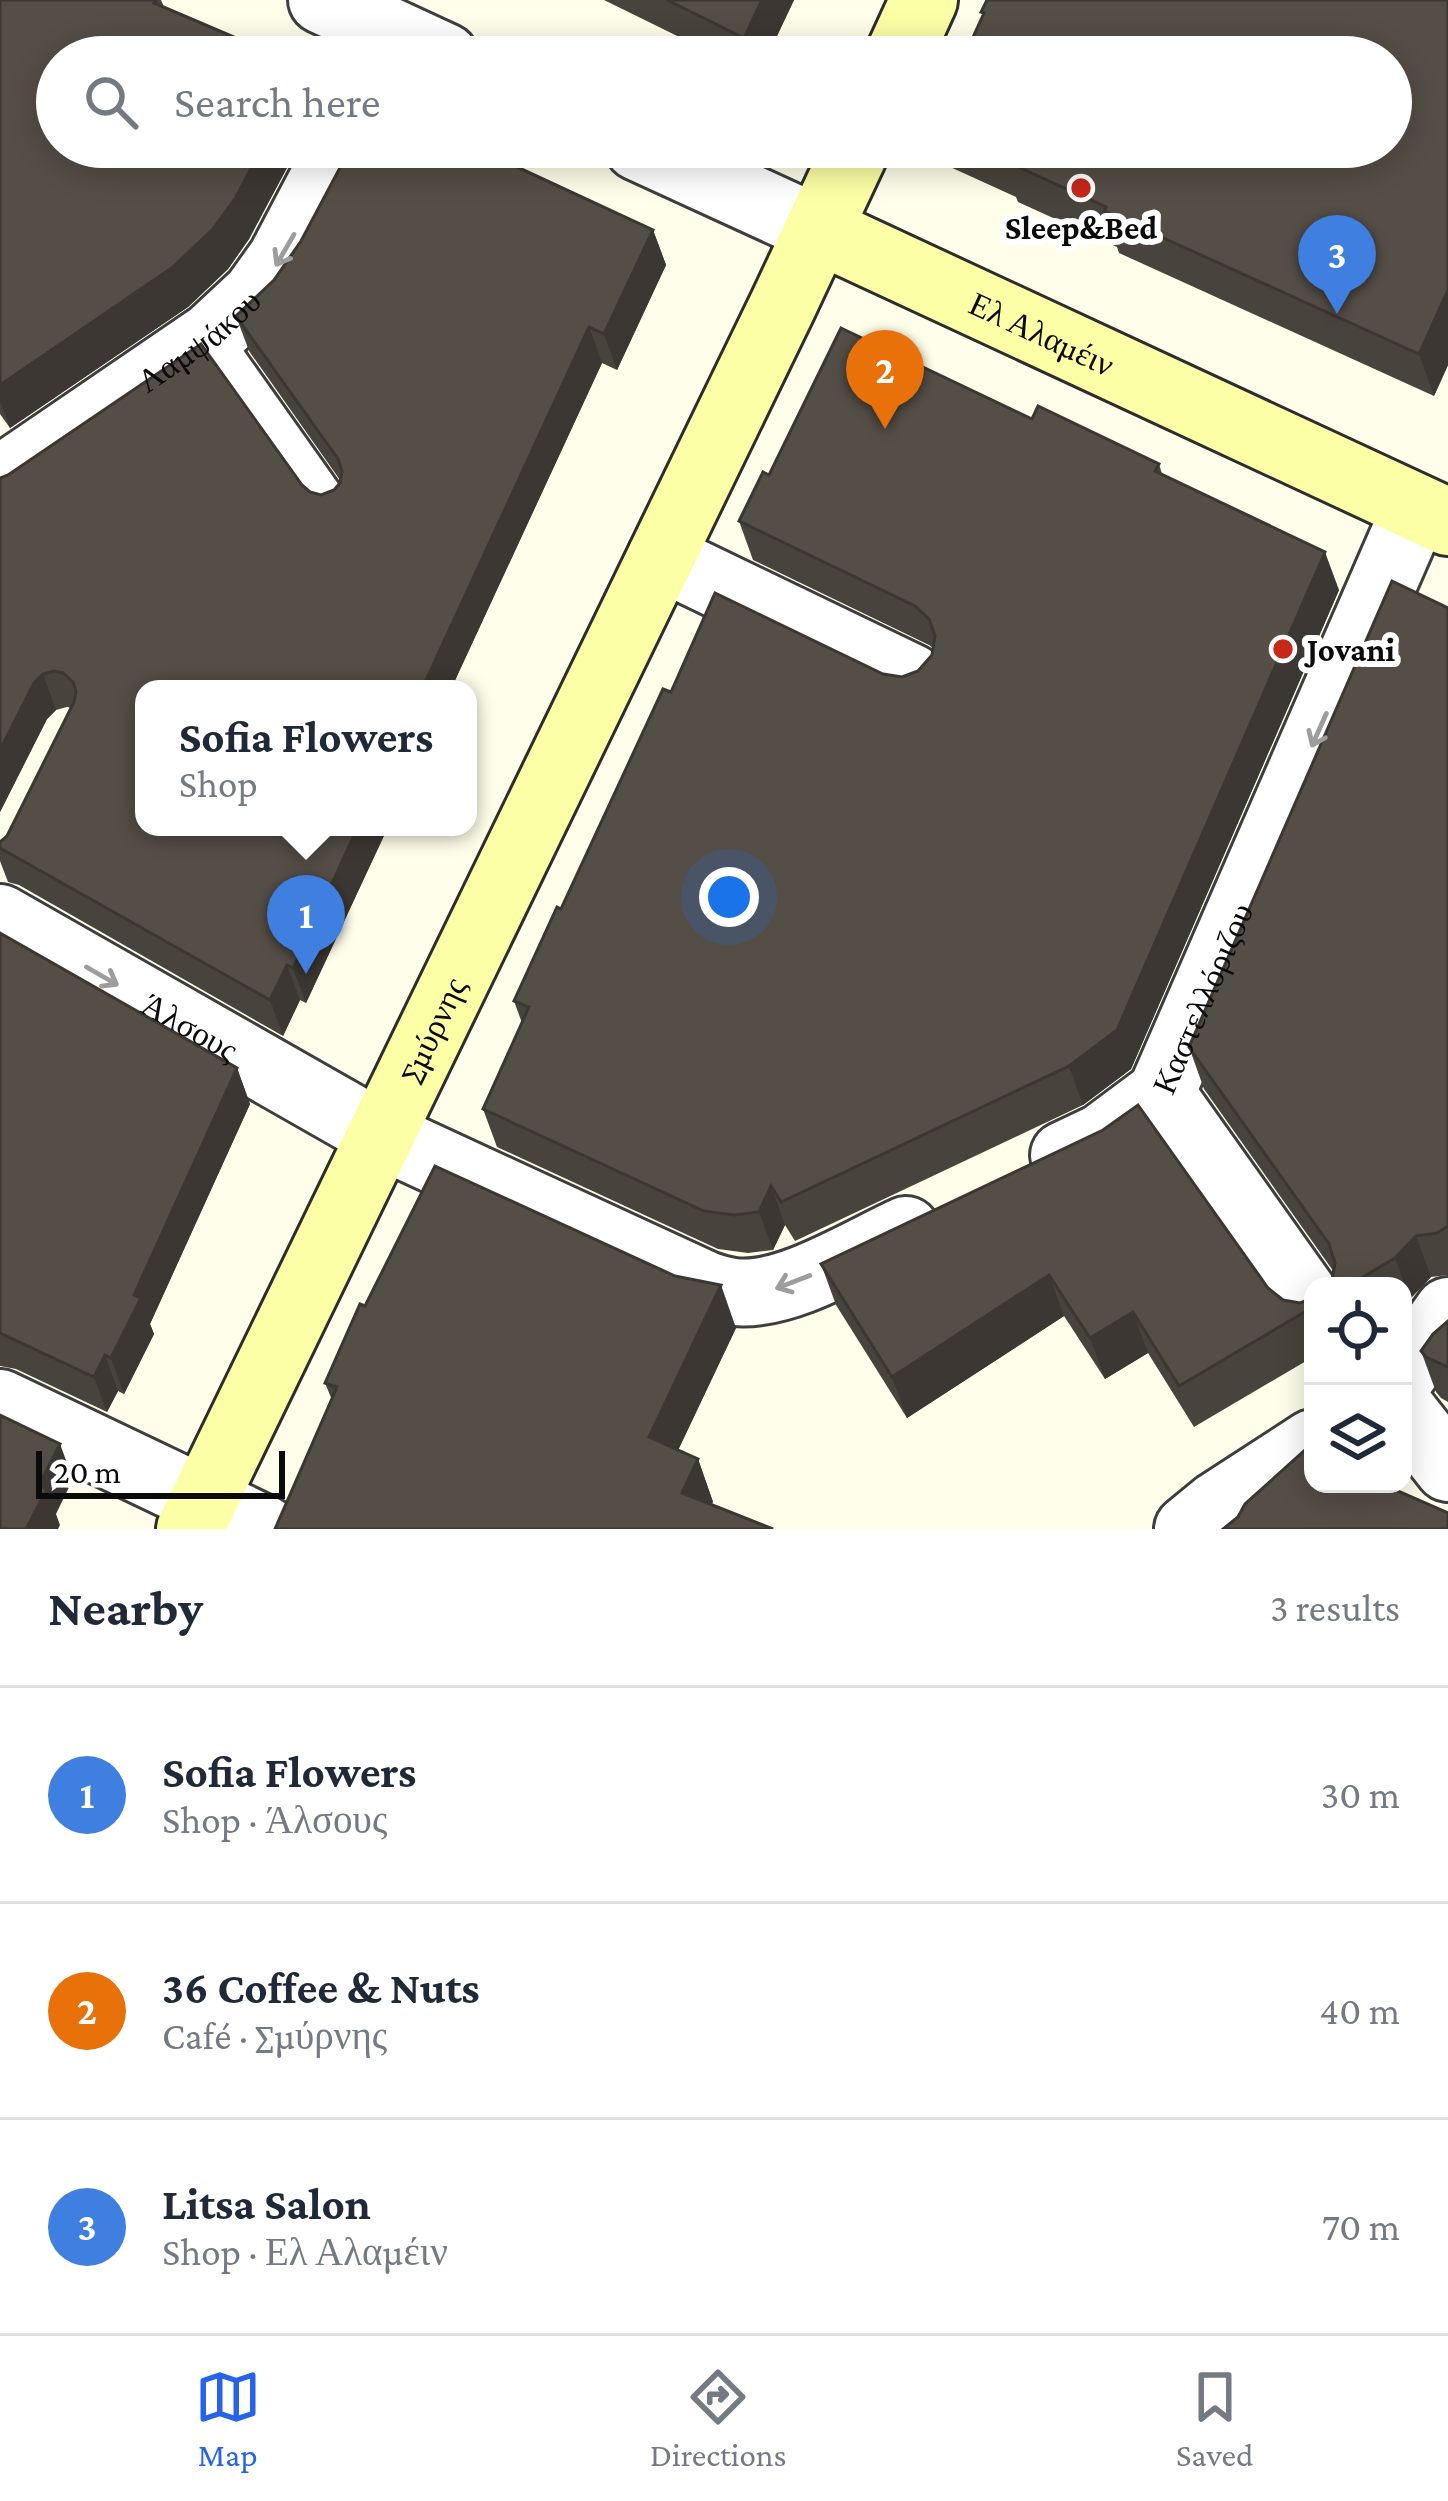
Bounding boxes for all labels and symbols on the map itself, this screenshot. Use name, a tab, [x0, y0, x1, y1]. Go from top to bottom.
marker: Sleep&Bed	[1068, 175, 1094, 201]
place label: Sleep&Bed	[1005, 209, 1157, 246]
pin: 3	[1298, 215, 1376, 314]
one-way arrow	[272, 232, 296, 267]
street label: Λαμψάκου	[130, 281, 268, 399]
street label: Ελ Αλαμέιν	[964, 284, 1120, 383]
pin: 2	[846, 330, 924, 429]
place label: Jovani	[1304, 631, 1395, 668]
marker: Jovani	[1270, 636, 1296, 662]
one-way arrow	[1307, 712, 1329, 748]
your location	[699, 867, 759, 927]
pin: 1	[267, 875, 345, 974]
street label: Καστελλόριζου	[1145, 897, 1260, 1099]
one-way arrow	[83, 965, 118, 989]
street label: Σμύρνης	[391, 971, 473, 1088]
street label: Άλσους	[136, 985, 244, 1068]
one-way arrow	[776, 1272, 813, 1294]
scale bar	[36, 1445, 285, 1498]

